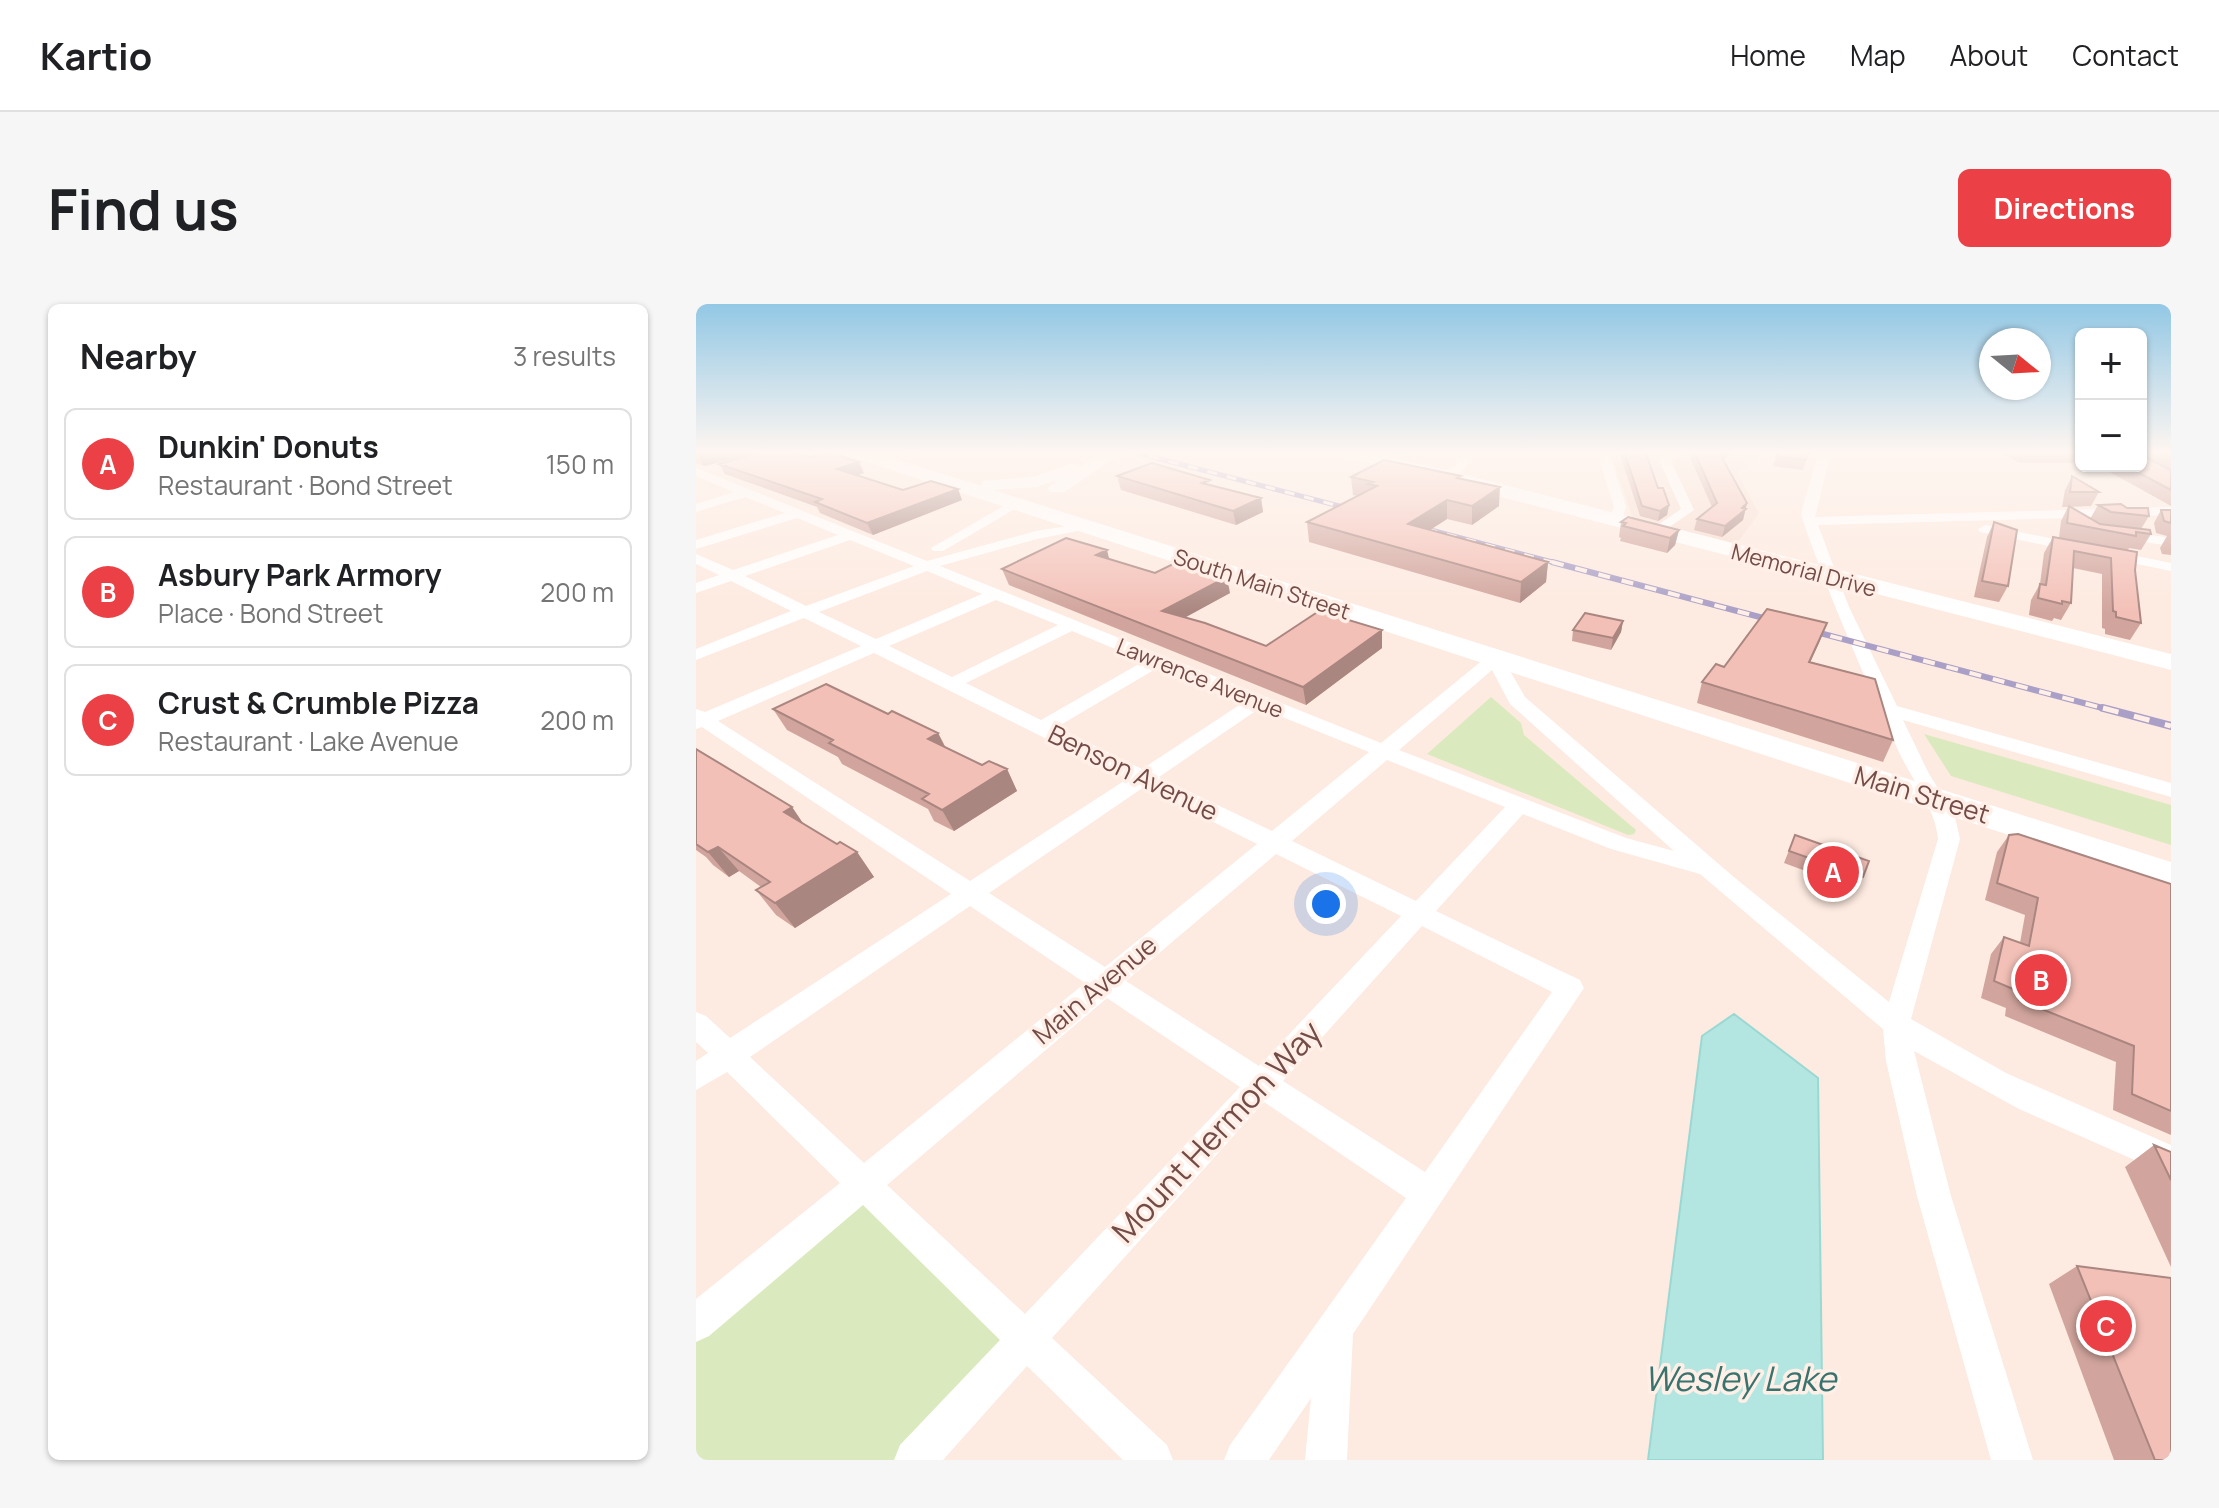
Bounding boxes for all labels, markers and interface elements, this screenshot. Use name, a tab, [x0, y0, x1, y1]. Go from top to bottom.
text: Kartio	[40, 29, 152, 81]
text: Home	[1730, 36, 1806, 74]
text: Map	[1850, 36, 1906, 74]
text: About	[1950, 36, 2028, 74]
text: Contact	[2072, 36, 2179, 74]
button: Directions	[1958, 169, 2171, 247]
text: Find us	[48, 170, 239, 247]
north arrow	[1979, 328, 2051, 400]
map controls	[2075, 328, 2147, 472]
button: +	[2075, 328, 2147, 400]
text: Nearby	[80, 333, 196, 379]
text: 3 results	[513, 338, 616, 374]
button: −	[2075, 400, 2147, 472]
text: Dunkin' Donuts	[158, 426, 379, 467]
text: A	[99, 446, 117, 482]
text: 150 m	[546, 446, 614, 482]
text: Restaurant · Bond Street	[158, 467, 453, 503]
street label: Memorial Drive	[1728, 536, 1880, 604]
street label: South Main Street	[1170, 541, 1354, 627]
text: Asbury Park Armory	[158, 554, 442, 595]
text: B	[100, 574, 116, 610]
text: 200 m	[540, 574, 614, 610]
text: Place · Bond Street	[158, 595, 383, 631]
street label: Lawrence Avenue	[1112, 631, 1288, 725]
text: Crust & Crumble Pizza	[158, 682, 479, 723]
text: C	[98, 702, 118, 738]
text: 200 m	[540, 702, 614, 738]
street label: Benson Avenue	[1042, 715, 1224, 829]
text: Restaurant · Lake Avenue	[158, 723, 459, 759]
street label: Main Street	[1850, 756, 1994, 832]
pin: A	[1807, 842, 1859, 902]
your location	[1306, 884, 1346, 924]
street label: Main Avenue	[1025, 927, 1164, 1052]
pin: B	[2015, 950, 2067, 1010]
street label: Mount Hermon Way	[1102, 1011, 1331, 1252]
pin: C	[2080, 1296, 2132, 1356]
water label: Wesley Lake	[1644, 1355, 1838, 1401]

